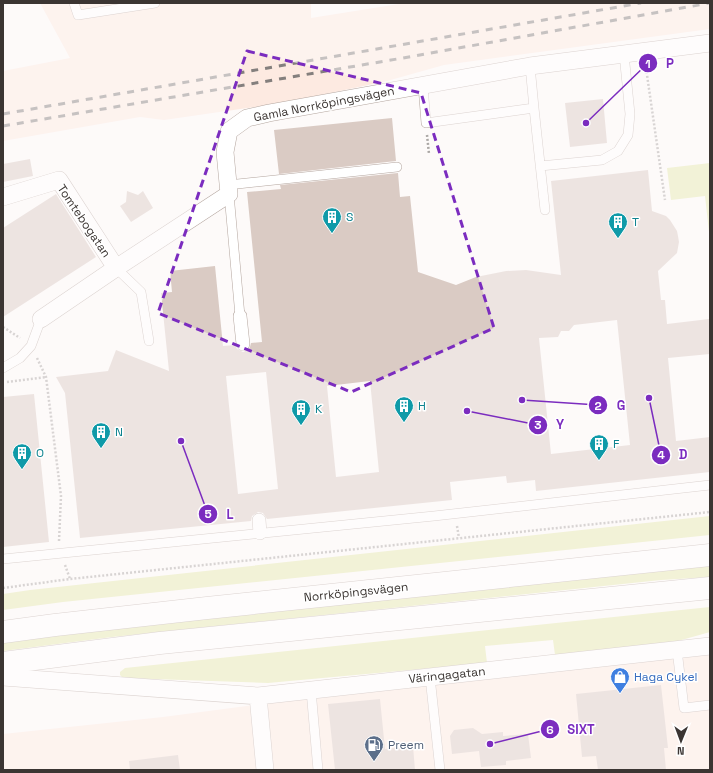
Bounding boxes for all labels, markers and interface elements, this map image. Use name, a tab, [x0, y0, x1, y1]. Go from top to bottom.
callout: P	[638, 51, 682, 76]
text: P	[666, 55, 674, 72]
text: 1	[645, 56, 651, 72]
street label: Gamla Norrköpingsvägen	[252, 82, 396, 126]
street label: Tomtebogatan	[54, 181, 114, 261]
building icon: S	[321, 206, 343, 234]
place label: S	[346, 209, 353, 225]
building icon: T	[607, 211, 629, 239]
place label: T	[632, 214, 639, 230]
callout: G	[588, 393, 633, 418]
building icon: H	[393, 395, 415, 423]
text: G	[617, 397, 625, 414]
building icon: K	[290, 398, 312, 426]
place label: H	[418, 398, 426, 414]
text: 2	[594, 398, 602, 414]
place label: K	[315, 401, 323, 417]
callout: Y	[528, 412, 572, 437]
text: Y	[556, 416, 565, 433]
text: 3	[534, 417, 542, 433]
building icon: N	[90, 421, 112, 449]
place label: N	[115, 424, 123, 440]
building icon: F	[588, 433, 610, 461]
place label: F	[613, 436, 620, 452]
building icon: O	[11, 442, 33, 470]
callout: D	[651, 442, 695, 467]
place label: O	[36, 445, 44, 461]
text: D	[679, 446, 688, 463]
text: 4	[657, 447, 665, 463]
callout: L	[198, 502, 241, 527]
text: 5	[204, 506, 212, 522]
text: L	[226, 506, 234, 523]
street label: Norrköpingsvägen	[303, 579, 409, 605]
street label: Väringagatan	[408, 663, 486, 687]
shop icon: Haga Cykel	[609, 666, 631, 694]
place label: Haga Cykel	[634, 669, 698, 685]
callout: SIXT	[540, 717, 603, 742]
text: SIXT	[567, 721, 595, 738]
north arrow	[661, 721, 701, 761]
text: 6	[546, 722, 554, 738]
fuel station icon: Preem	[363, 734, 385, 762]
place label: Preem	[388, 737, 424, 753]
text: N	[677, 744, 685, 758]

